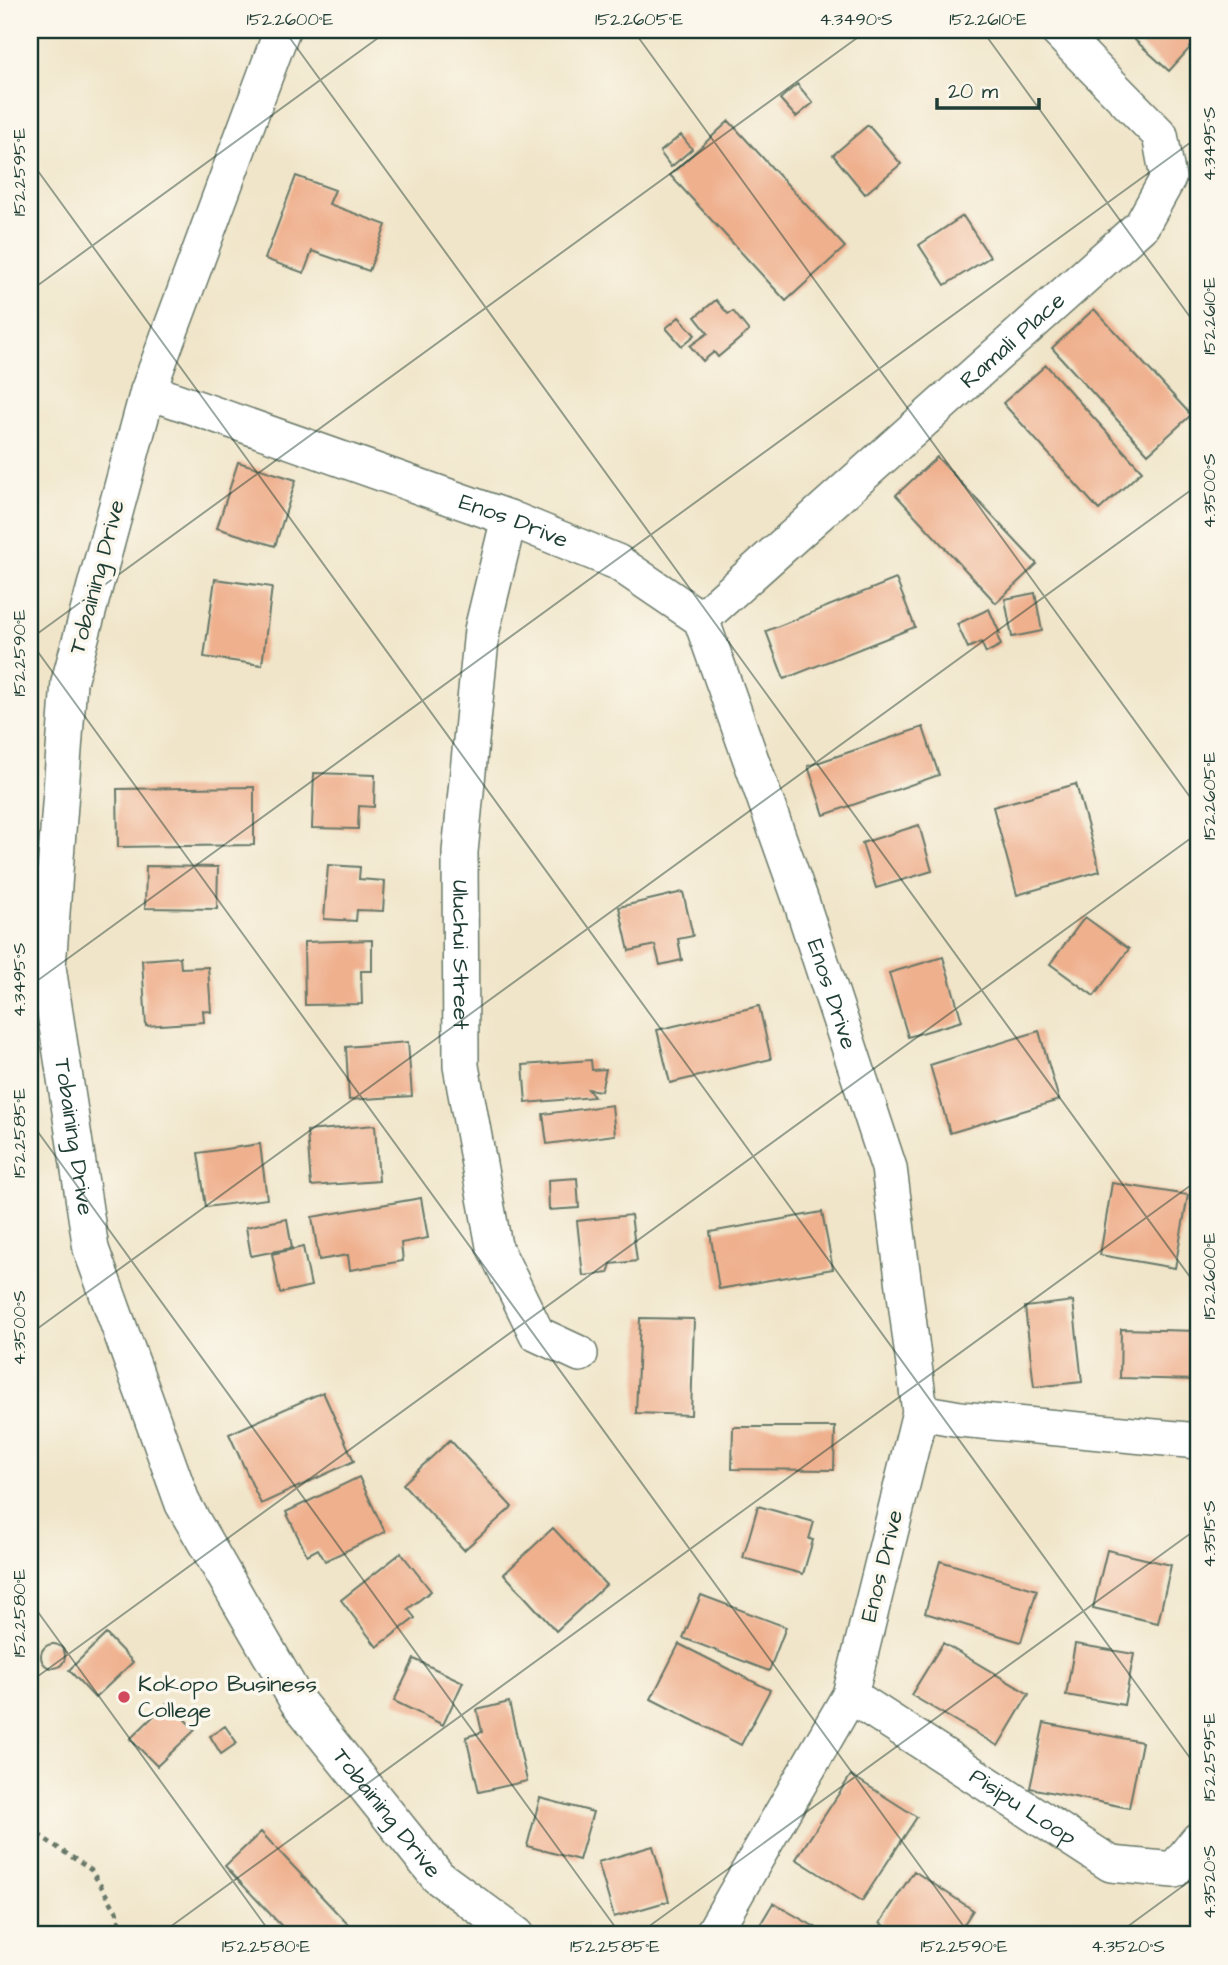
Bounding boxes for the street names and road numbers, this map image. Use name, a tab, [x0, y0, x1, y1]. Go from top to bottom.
street label: Ramali Place	[953, 285, 1072, 396]
street label: Enos Drive	[455, 486, 573, 556]
street label: Tobaining Drive	[61, 496, 134, 658]
street label: Uluchui Street	[444, 880, 477, 1030]
street label: Enos Drive	[799, 935, 865, 1053]
street label: Tobaining Drive	[46, 1056, 102, 1217]
street label: Enos Drive	[853, 1507, 911, 1625]
street label: Tobaining Drive	[325, 1741, 449, 1885]
street label: Pisipu Loop	[963, 1761, 1083, 1854]

